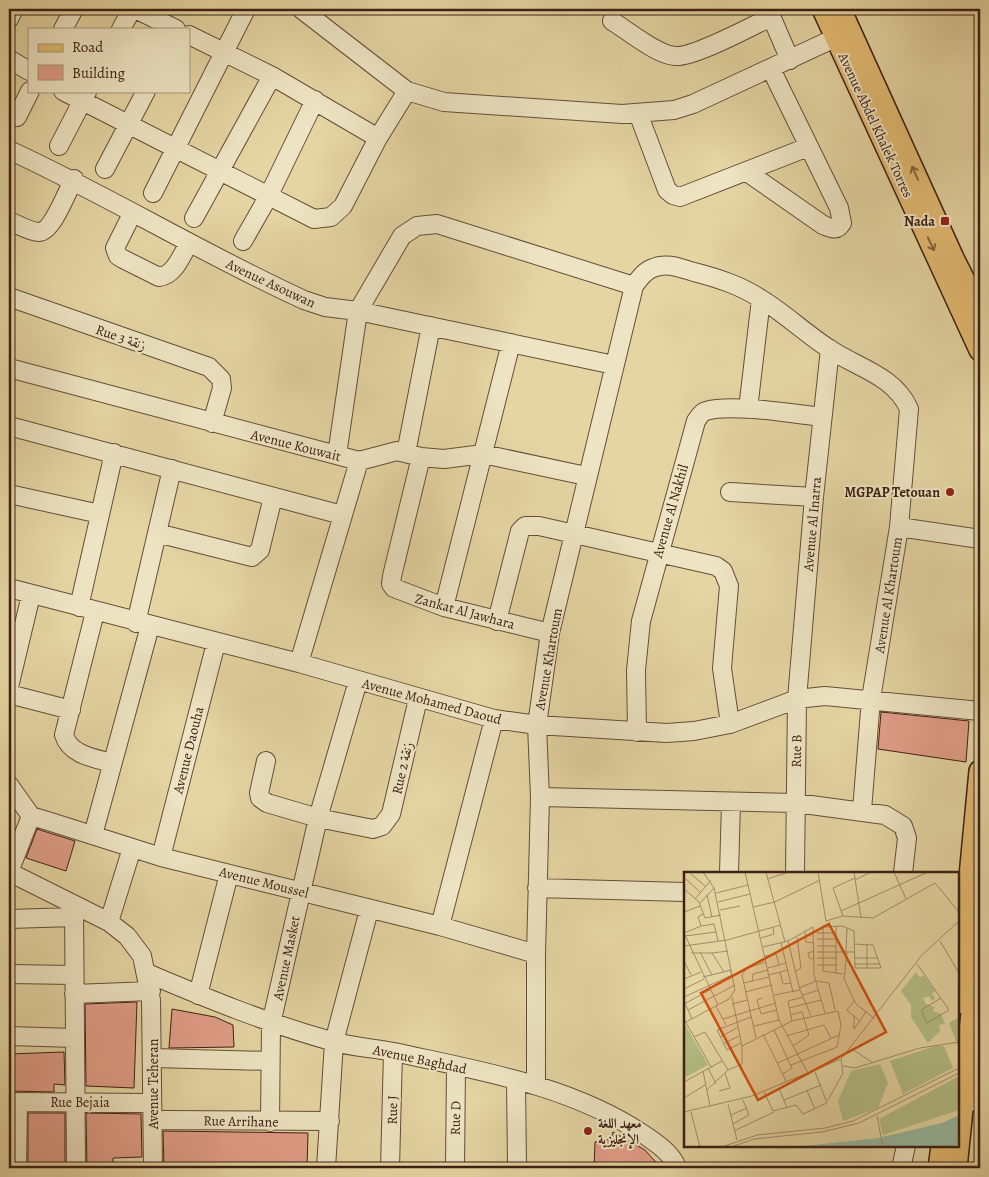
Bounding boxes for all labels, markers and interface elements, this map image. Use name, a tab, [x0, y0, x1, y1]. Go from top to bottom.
legend	[28, 28, 190, 92]
text: Road	[72, 37, 104, 57]
street label: Avenue Abdel Khalek Torres	[833, 49, 918, 201]
text: Building	[72, 63, 125, 83]
one-way arrow	[909, 166, 919, 181]
place label: Nada	[904, 212, 935, 231]
marker: Nada	[939, 215, 951, 227]
one-way arrow	[926, 236, 936, 251]
street label: Avenue Asouwan	[222, 254, 319, 313]
street label: Rue 3 زنقة	[93, 320, 149, 355]
street label: Avenue Kouwait	[248, 425, 343, 466]
street label: Avenue Al Nakhil	[648, 462, 693, 561]
street label: Avenue Al Inarra	[799, 476, 826, 573]
place label: MGPAP Tetouan	[844, 483, 940, 502]
marker: MGPAP Tetouan	[944, 486, 956, 498]
street label: Avenue Al Khartoum	[870, 535, 907, 656]
street label: Zankat Al Jawhara	[413, 589, 517, 634]
street label: Avenue Khartoum	[530, 606, 567, 713]
street label: Avenue Mohamed Daoud	[359, 673, 504, 729]
street label: Avenue Daouha	[168, 704, 209, 797]
street label: Rue B	[787, 734, 806, 768]
street label: Rue 2 زنقة	[387, 740, 418, 796]
street label: Avenue Moussel	[216, 862, 311, 903]
inset map	[684, 872, 959, 1147]
street label: Avenue Masket	[268, 914, 305, 1003]
street label: Avenue Teheran	[144, 1038, 163, 1130]
street label: Avenue Baghdad	[370, 1040, 469, 1079]
street label: Rue Bejaia	[50, 1093, 110, 1112]
street label: Rue J	[383, 1095, 402, 1125]
street label: Rue D	[446, 1100, 465, 1135]
street label: Rue Arrihane	[203, 1111, 279, 1132]
place label: معهد اللغة الإنجليزية	[598, 1114, 642, 1149]
marker: معهد اللغة الإنجليزية	[582, 1125, 594, 1137]

